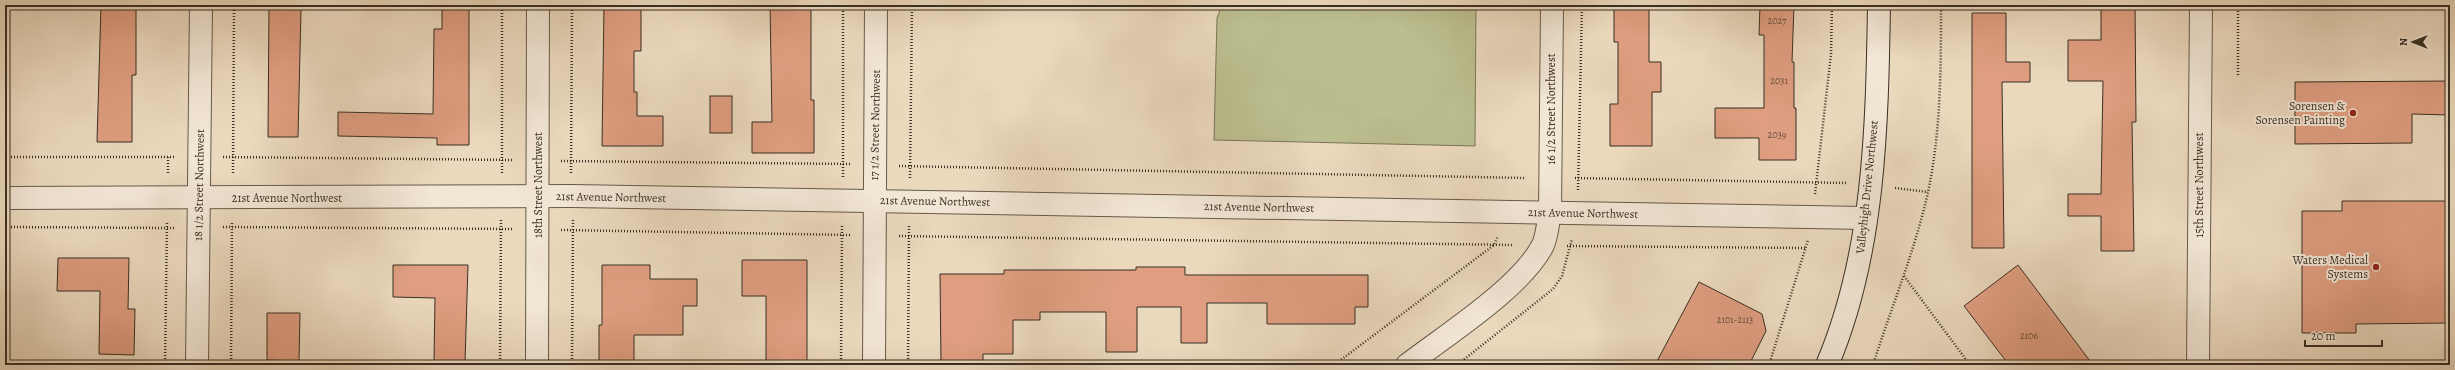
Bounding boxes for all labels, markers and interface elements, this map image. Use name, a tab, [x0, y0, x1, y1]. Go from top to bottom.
house number: 2027	[1767, 14, 1787, 27]
north arrow	[2393, 22, 2433, 62]
text: N	[2396, 38, 2411, 46]
street label: 16 1/2 Street Northwest	[1543, 53, 1559, 165]
street label: 17 1/2 Street Northwest	[866, 69, 884, 181]
house number: 2031	[1770, 74, 1788, 87]
place label: Sorensen & Sorensen Painting	[2255, 98, 2346, 128]
marker: Sorensen & Sorensen Painting	[2348, 108, 2358, 118]
street label: Valleyhigh Drive Northwest	[1852, 120, 1882, 255]
house number: 2039	[1768, 128, 1787, 141]
street label: 18 1/2 Street Northwest	[190, 129, 208, 241]
street label: 18th Street Northwest	[530, 132, 546, 238]
street label: 15th Street Northwest	[2191, 132, 2207, 238]
street label: 21st Avenue Northwest	[556, 188, 666, 206]
street label: 21st Avenue Northwest	[232, 190, 342, 206]
street label: 21st Avenue Northwest	[880, 192, 990, 210]
street label: 21st Avenue Northwest	[1204, 198, 1314, 216]
street label: 21st Avenue Northwest	[1528, 204, 1638, 222]
place label: Waters Medical Systems	[2291, 252, 2368, 282]
marker: Waters Medical Systems	[2371, 262, 2381, 272]
house number: 2101-2113	[1717, 313, 1753, 326]
scale bar	[2305, 322, 2382, 348]
text: 20 m	[2311, 328, 2335, 344]
house number: 2106	[2020, 329, 2038, 342]

